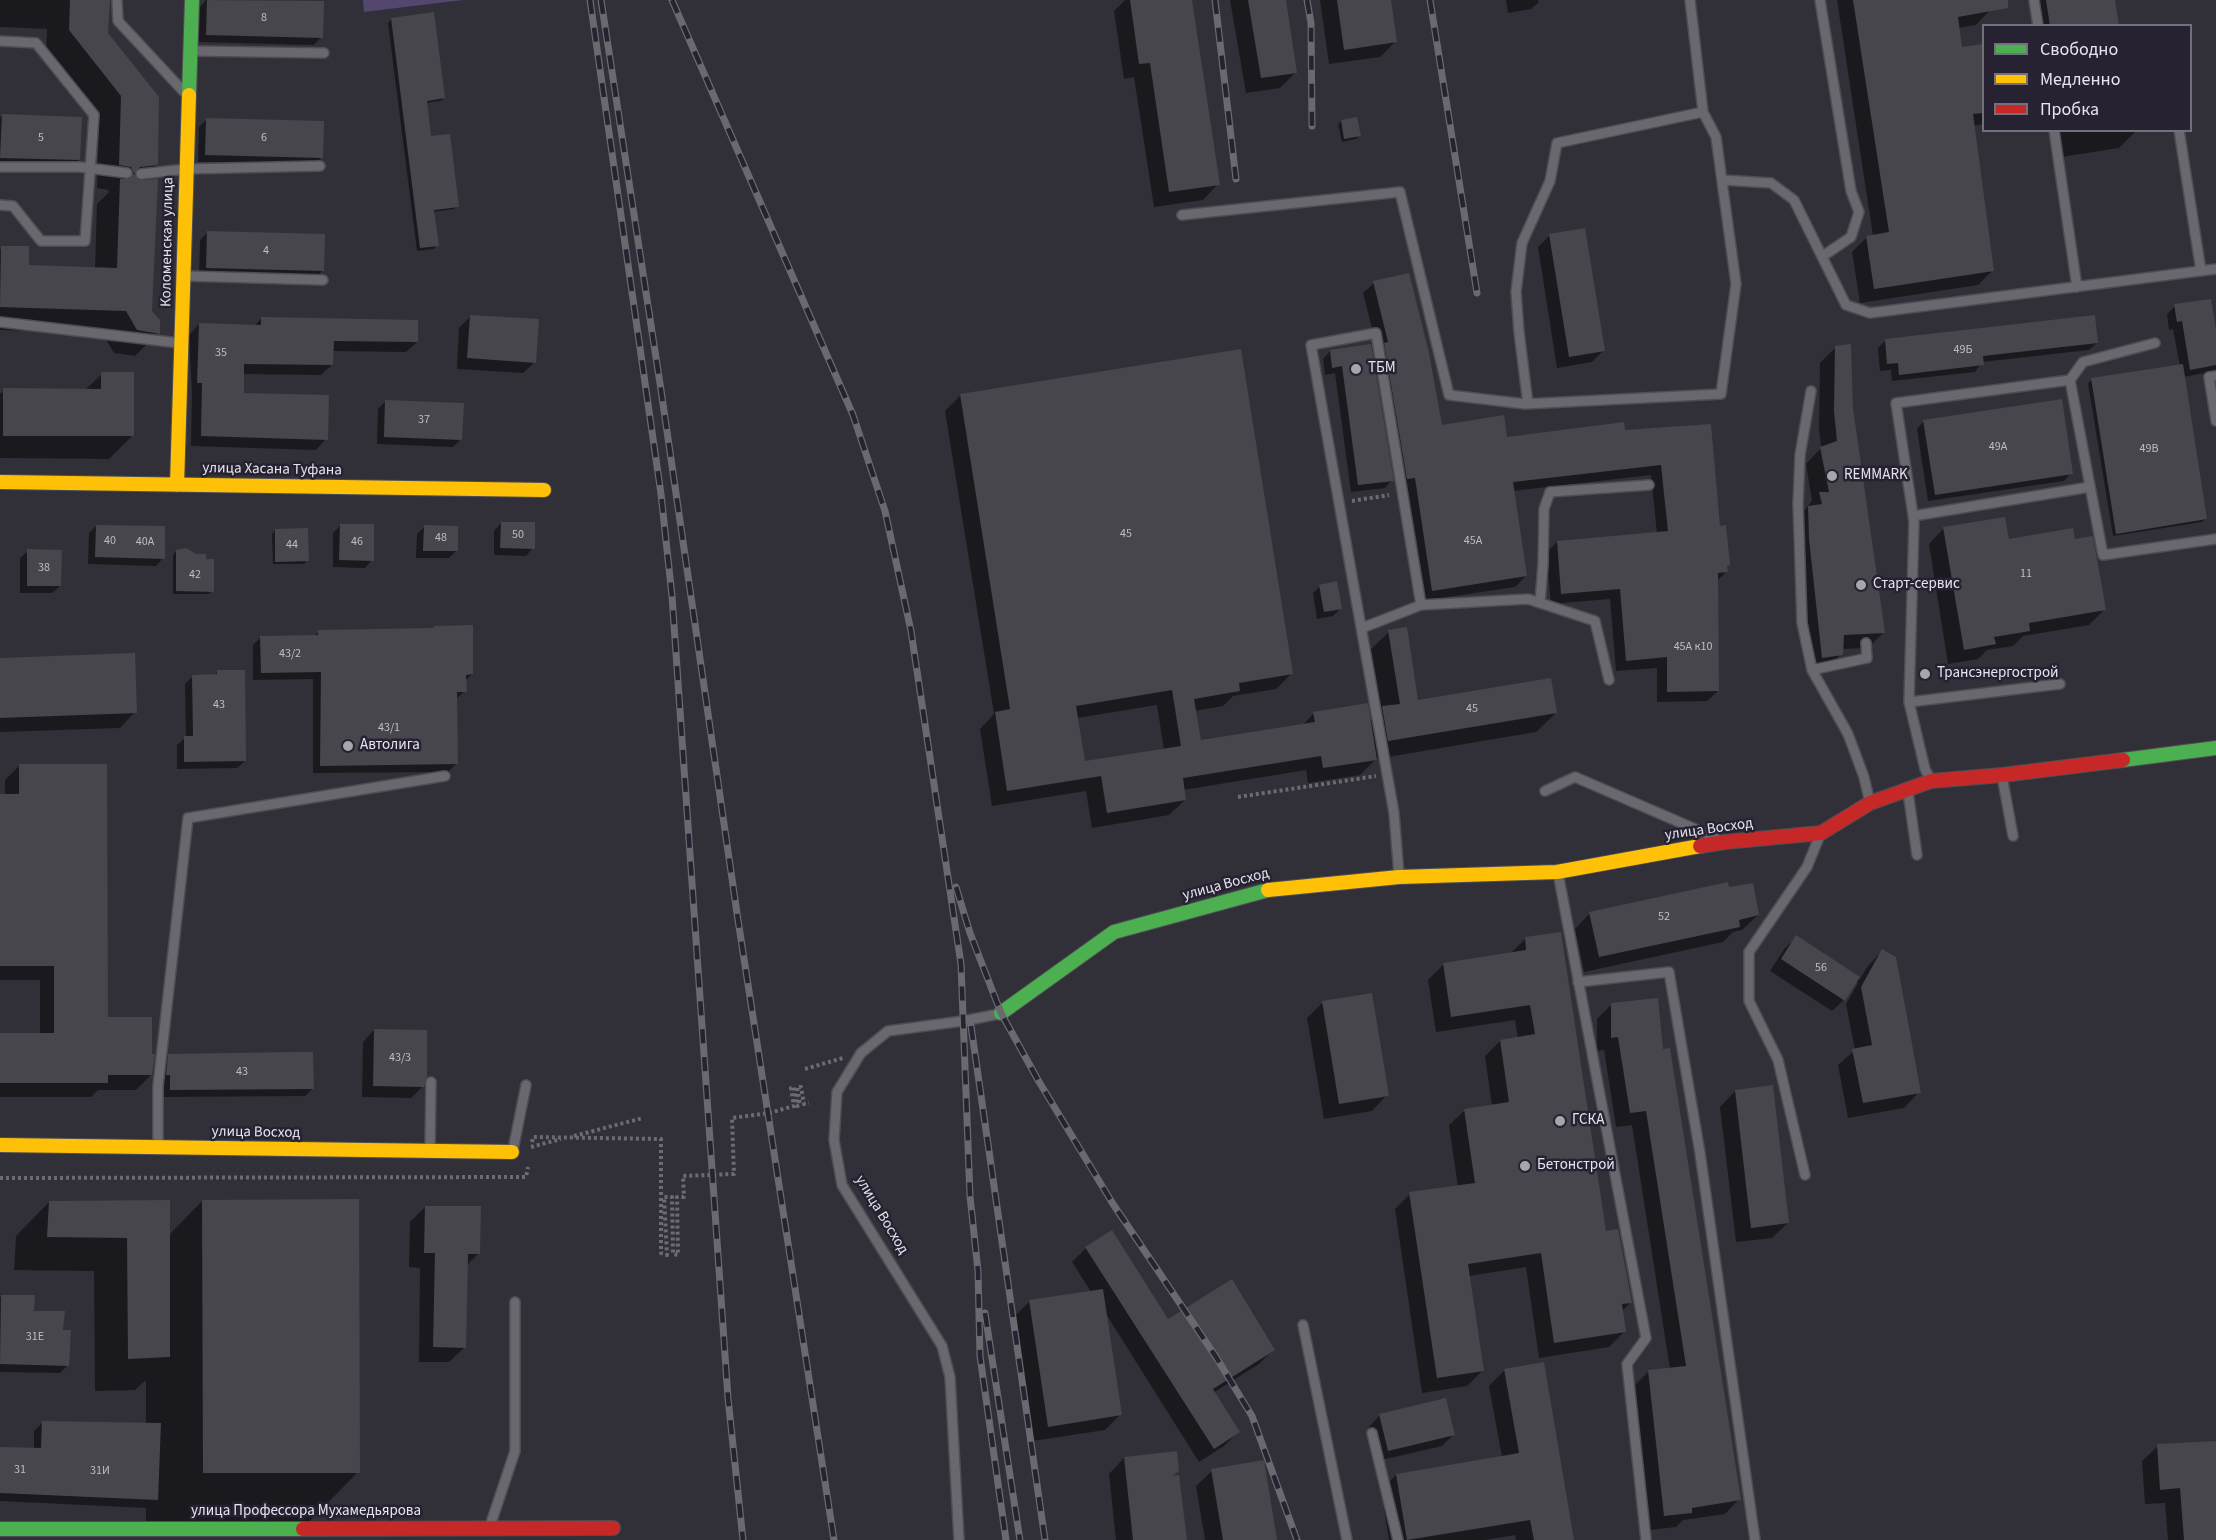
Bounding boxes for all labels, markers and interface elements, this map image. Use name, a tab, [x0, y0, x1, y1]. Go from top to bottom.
house number: 8	[261, 11, 267, 25]
legend	[1982, 24, 2192, 132]
text: Свободно	[2040, 37, 2118, 62]
text: Медленно	[2040, 67, 2120, 92]
text: Пробка	[2040, 97, 2099, 122]
house number: 5	[38, 131, 44, 145]
house number: 6	[261, 131, 267, 145]
street label: Коломенская улица	[158, 177, 178, 307]
house number: 4	[263, 244, 269, 258]
house number: 49Б	[1954, 343, 1972, 357]
house number: 35	[215, 346, 227, 360]
place label: ТБМ	[1368, 360, 1396, 378]
marker: ТБМ	[1349, 362, 1363, 376]
house number: 37	[418, 413, 430, 427]
house number: 49А	[1989, 440, 2007, 454]
house number: 49В	[2140, 442, 2158, 456]
street label: улица Хасана Туфана	[202, 460, 342, 480]
place label: REMMARK	[1844, 467, 1908, 485]
marker: REMMARK	[1825, 469, 1839, 483]
house number: 45	[1120, 527, 1132, 541]
house number: 50	[512, 528, 524, 542]
house number: 48	[435, 531, 447, 545]
house number: 40	[104, 534, 116, 548]
house number: 45А	[1464, 534, 1482, 548]
house number: 40А	[136, 535, 154, 549]
house number: 46	[351, 535, 363, 549]
house number: 44	[286, 538, 298, 552]
house number: 38	[38, 561, 50, 575]
house number: 11	[2020, 567, 2032, 581]
house number: 42	[189, 568, 201, 582]
place label: Старт-сервис	[1873, 576, 1960, 594]
marker: Старт-сервис	[1854, 578, 1868, 592]
house number: 45А к10	[1674, 640, 1712, 654]
house number: 43/2	[279, 647, 301, 661]
place label: Трансэнергострой	[1937, 665, 2059, 683]
marker: Трансэнергострой	[1918, 667, 1932, 681]
house number: 43	[213, 698, 225, 712]
house number: 45	[1466, 702, 1478, 716]
house number: 43/1	[378, 721, 400, 735]
place label: Автолига	[360, 737, 420, 755]
marker: Автолига	[341, 739, 355, 753]
street label: улица Восход	[1664, 815, 1754, 845]
street label: улица Восход	[1181, 865, 1271, 905]
house number: 52	[1658, 910, 1670, 924]
house number: 56	[1815, 961, 1827, 975]
house number: 43/3	[389, 1051, 411, 1065]
house number: 43	[236, 1065, 248, 1079]
place label: ГСКА	[1572, 1112, 1604, 1130]
marker: ГСКА	[1553, 1114, 1567, 1128]
street label: улица Восход	[211, 1123, 301, 1143]
place label: Бетонстрой	[1537, 1157, 1615, 1175]
marker: Бетонстрой	[1518, 1159, 1532, 1173]
street label: улица Восход	[850, 1172, 912, 1258]
house number: 31Е	[26, 1330, 44, 1344]
house number: 31	[14, 1463, 26, 1477]
house number: 31И	[90, 1464, 110, 1478]
street label: улица Профессора Мухамедьярова	[191, 1503, 421, 1521]

